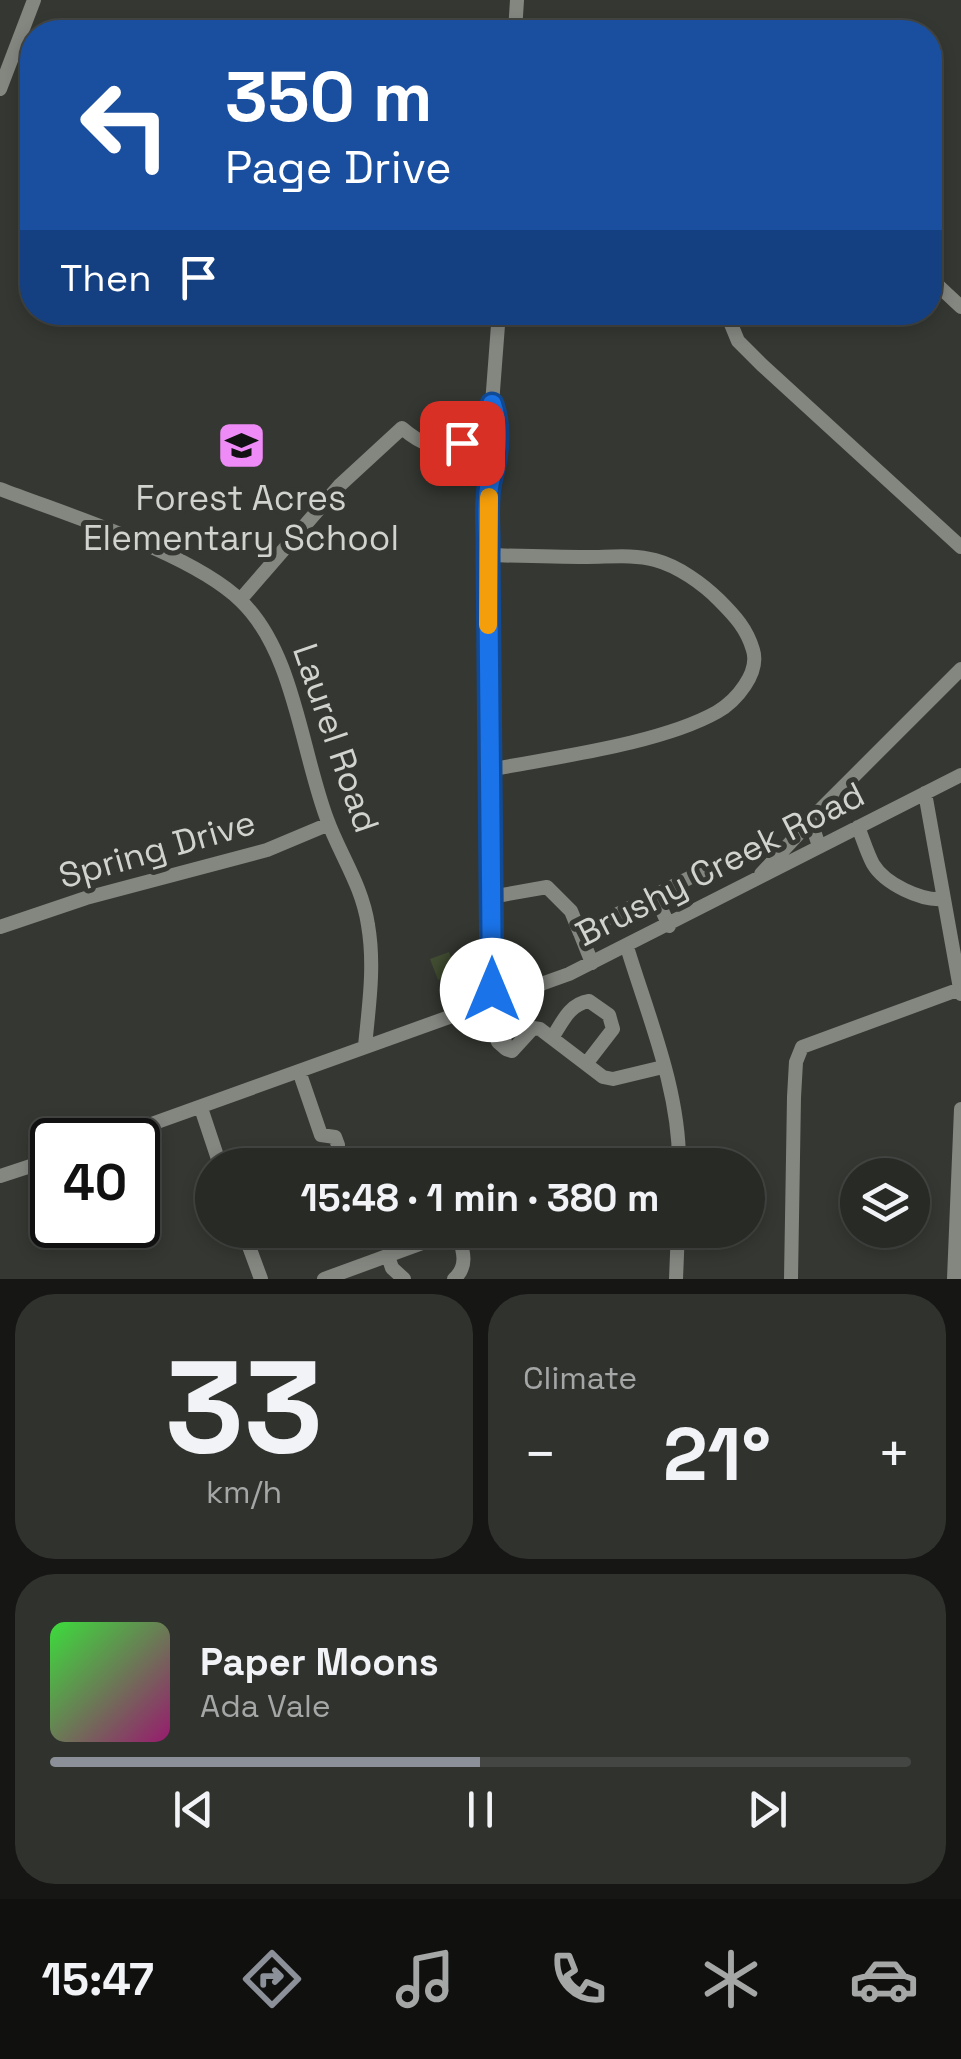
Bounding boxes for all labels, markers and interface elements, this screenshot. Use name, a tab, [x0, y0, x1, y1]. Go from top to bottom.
text: 350 m	[225, 52, 432, 141]
icon: left	[60, 60, 190, 190]
text: Page Drive	[225, 139, 452, 196]
icon: arrive	[171, 250, 226, 305]
text: Then	[60, 254, 151, 302]
pin	[420, 401, 505, 486]
icon: arrive	[435, 416, 490, 471]
school or university icon: Forest Acres Elementary School	[215, 420, 267, 472]
place label: Forest Acres Elementary School	[83, 476, 399, 560]
street label: Laurel Road	[283, 638, 389, 838]
street label: Brushy Creek Road	[568, 772, 872, 956]
street label: Spring Drive	[54, 800, 260, 898]
position arrow	[440, 938, 544, 1042]
speed limit sign: 40	[30, 1118, 160, 1248]
map controls	[840, 1158, 930, 1248]
button: layers	[840, 1158, 930, 1248]
text: 15:48 · 1 min · 380 m	[301, 1174, 659, 1222]
text: 33	[165, 1324, 323, 1490]
text: Climate	[523, 1358, 637, 1398]
text: 21°	[663, 1406, 771, 1502]
text: −	[523, 1419, 557, 1489]
text: +	[877, 1419, 911, 1489]
text: km/h	[206, 1472, 282, 1512]
text: Paper Moons	[200, 1638, 439, 1686]
text: Ada Vale	[200, 1686, 331, 1726]
icon: previous	[166, 1782, 221, 1837]
icon: pause	[453, 1782, 508, 1837]
icon: next	[740, 1782, 795, 1837]
icon: directions	[237, 1944, 307, 2014]
icon: music	[390, 1944, 460, 2014]
icon: phone	[543, 1944, 613, 2014]
icon: climate	[696, 1944, 766, 2014]
icon: car	[849, 1944, 919, 2014]
text: 15:47	[42, 1951, 154, 2008]

